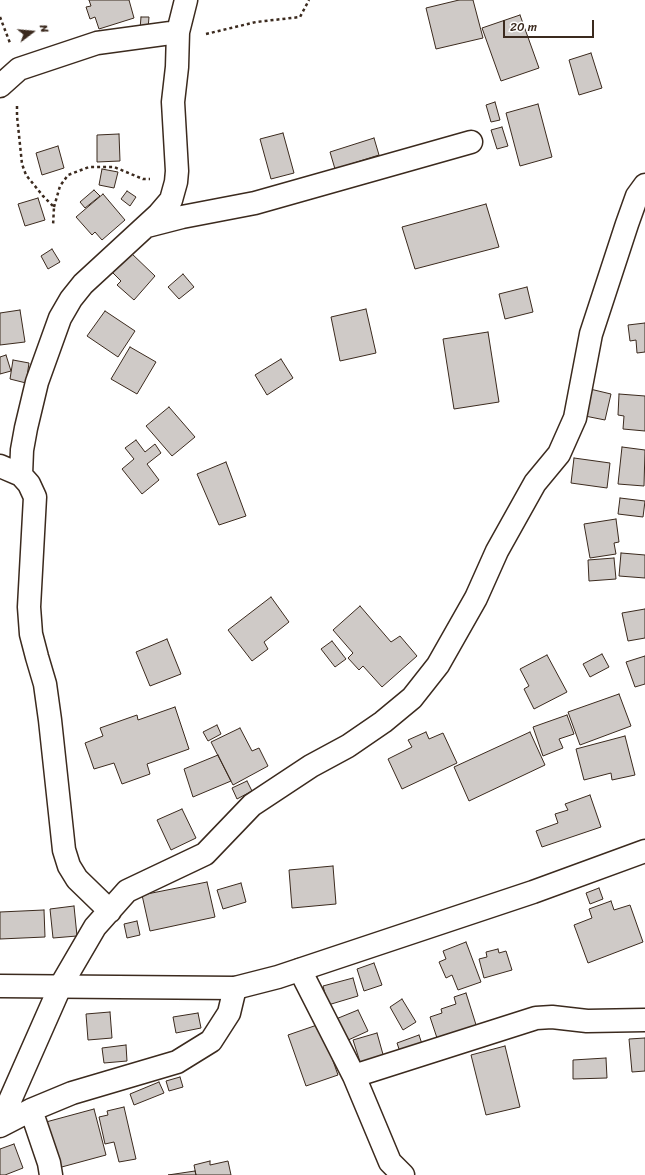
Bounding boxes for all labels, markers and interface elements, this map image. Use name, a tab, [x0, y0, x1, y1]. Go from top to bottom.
north arrow	[12, 12, 52, 52]
scale bar	[505, 12, 596, 38]
text: 20 m	[510, 16, 537, 38]
text: N	[34, 22, 54, 35]

